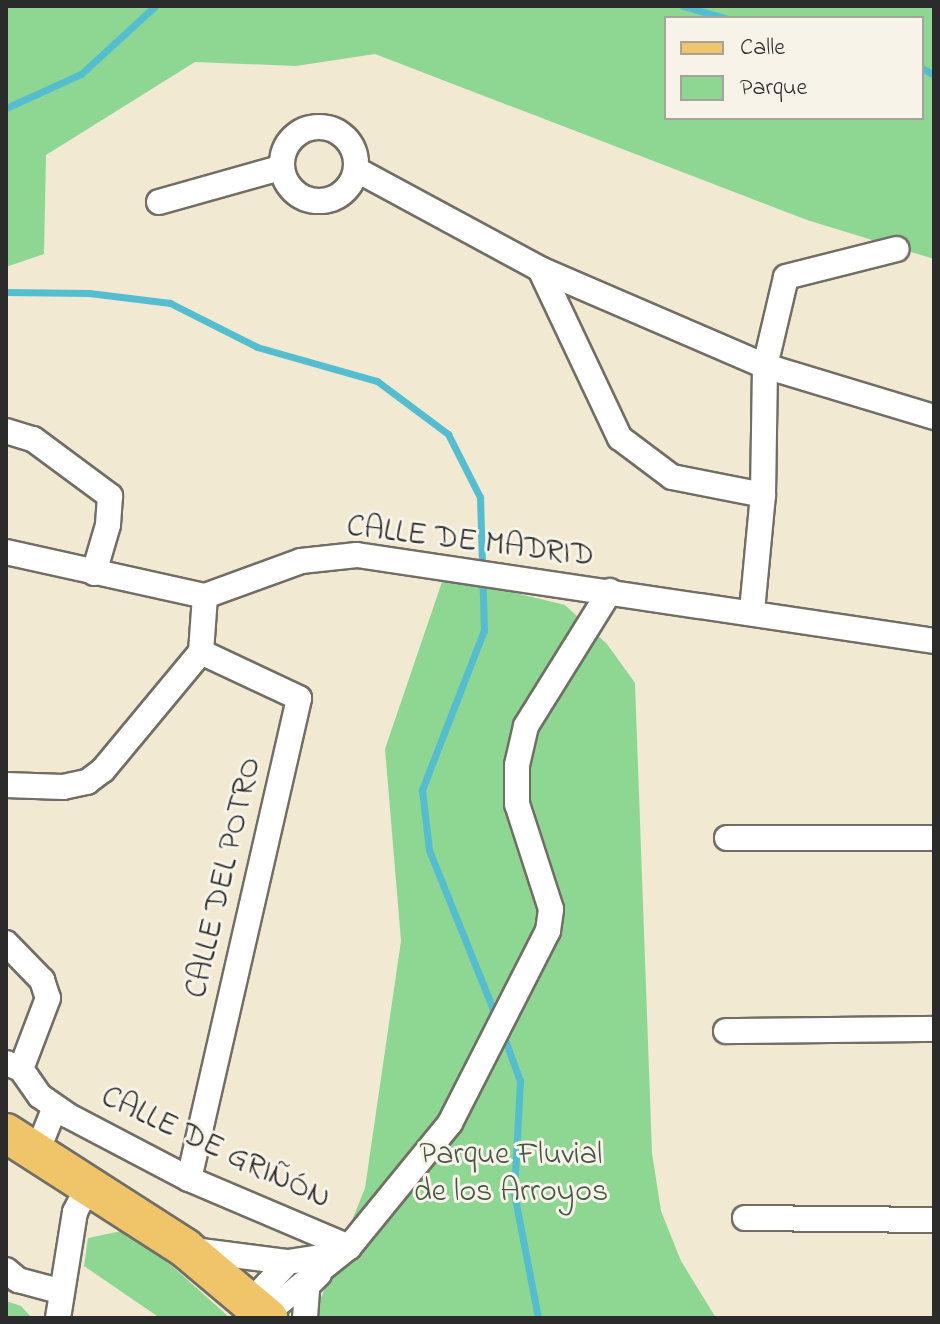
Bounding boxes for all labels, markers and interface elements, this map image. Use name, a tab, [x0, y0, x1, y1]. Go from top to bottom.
legend	[664, 16, 924, 120]
text: Calle	[740, 31, 785, 66]
text: Parque	[740, 71, 807, 106]
street label: CALLE DE MADRID	[344, 509, 596, 577]
street label: CALLE DEL POTRO	[179, 754, 271, 1002]
street label: CALLE DE GRIÑÓN	[94, 1079, 336, 1219]
park label: Parque Fluvial de los Arroyos	[414, 1138, 608, 1213]

